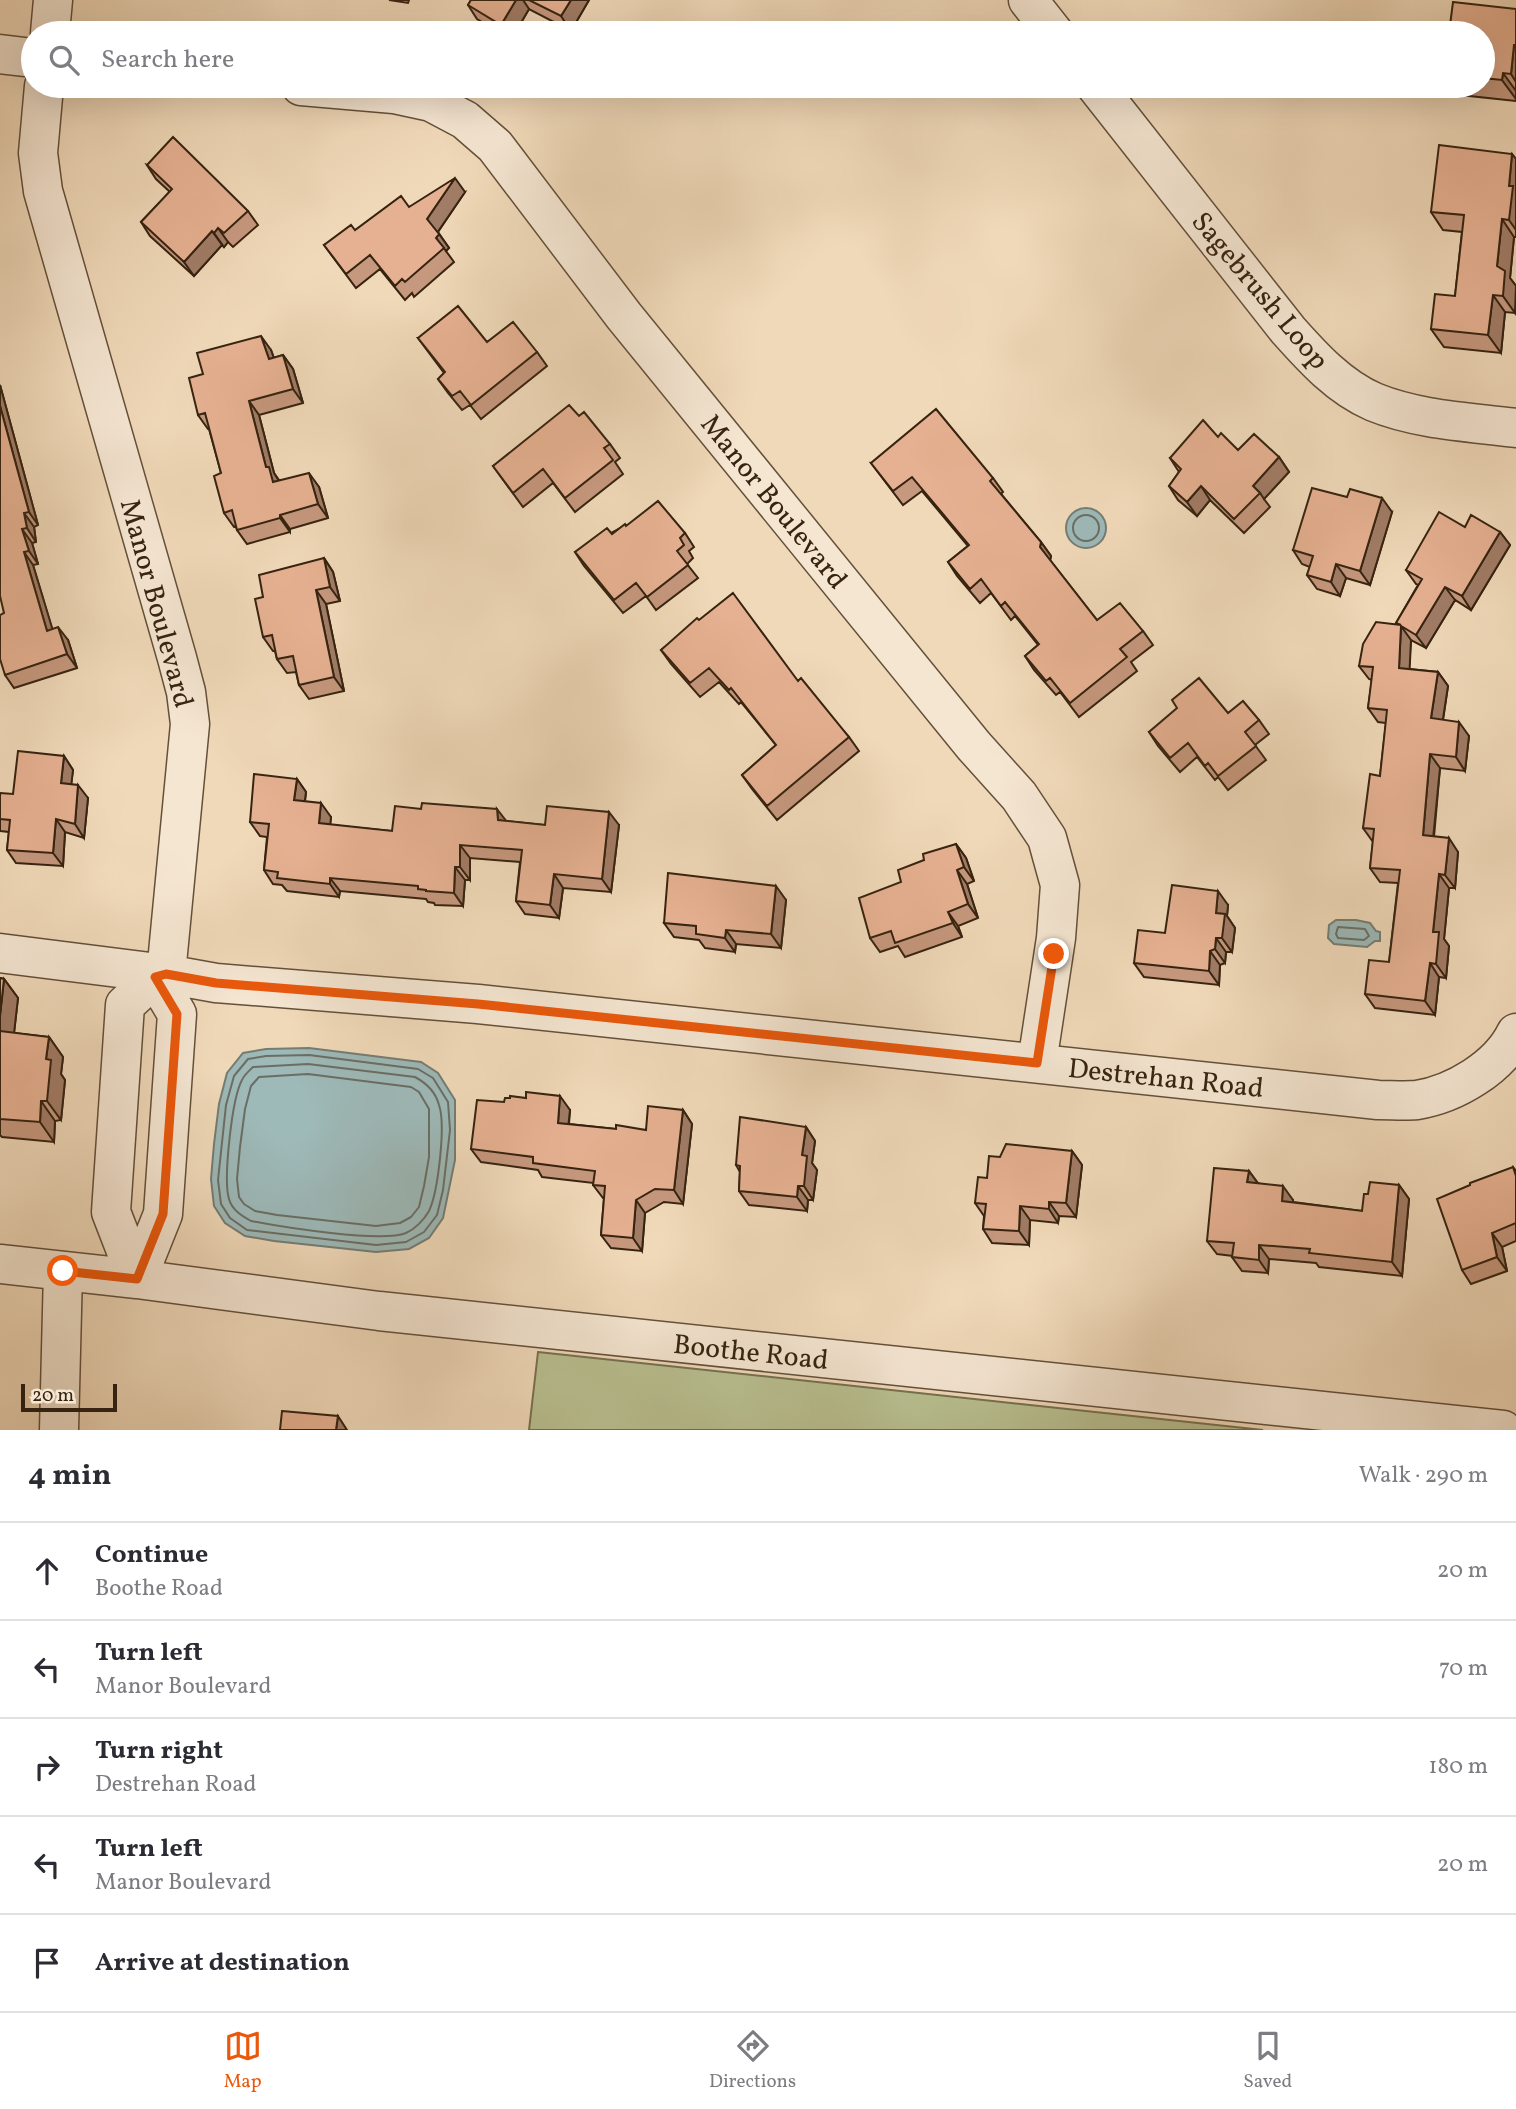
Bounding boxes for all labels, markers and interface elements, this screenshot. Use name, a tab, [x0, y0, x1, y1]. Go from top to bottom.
search box	[21, 21, 1495, 98]
icon: search	[45, 41, 83, 79]
text: Search here	[101, 42, 234, 78]
street label: Sagebrush Loop	[1181, 204, 1337, 379]
street label: Manor Boulevard	[690, 407, 856, 598]
street label: Manor Boulevard	[109, 495, 202, 712]
route end	[1038, 938, 1069, 969]
street label: Destrehan Road	[1066, 1050, 1266, 1109]
route start	[47, 1255, 78, 1286]
street label: Boothe Road	[671, 1326, 830, 1381]
scale bar	[21, 1381, 117, 1413]
text: 20 m	[32, 1383, 74, 1409]
text: 4 min	[28, 1455, 112, 1497]
text: Walk · 290 m	[1359, 1460, 1488, 1492]
text: Continue	[95, 1537, 208, 1573]
icon: ahead	[28, 1552, 66, 1590]
text: 20 m	[1437, 1555, 1488, 1587]
text: Boothe Road	[95, 1573, 223, 1605]
text: Turn left	[95, 1635, 203, 1671]
icon: left	[28, 1650, 66, 1688]
text: 70 m	[1439, 1653, 1488, 1685]
text: Manor Boulevard	[95, 1671, 271, 1703]
text: Turn right	[95, 1733, 223, 1769]
icon: right	[28, 1748, 66, 1786]
text: 180 m	[1429, 1751, 1488, 1783]
text: Destrehan Road	[95, 1769, 257, 1801]
text: Turn left	[95, 1831, 203, 1867]
icon: left	[28, 1846, 66, 1884]
text: 20 m	[1437, 1849, 1488, 1881]
text: Manor Boulevard	[95, 1867, 271, 1899]
icon: arrive	[28, 1944, 66, 1982]
text: Arrive at destination	[95, 1945, 350, 1981]
tab: Map	[224, 2027, 262, 2095]
tab: Directions	[709, 2027, 796, 2095]
tab: Saved	[1243, 2027, 1292, 2095]

